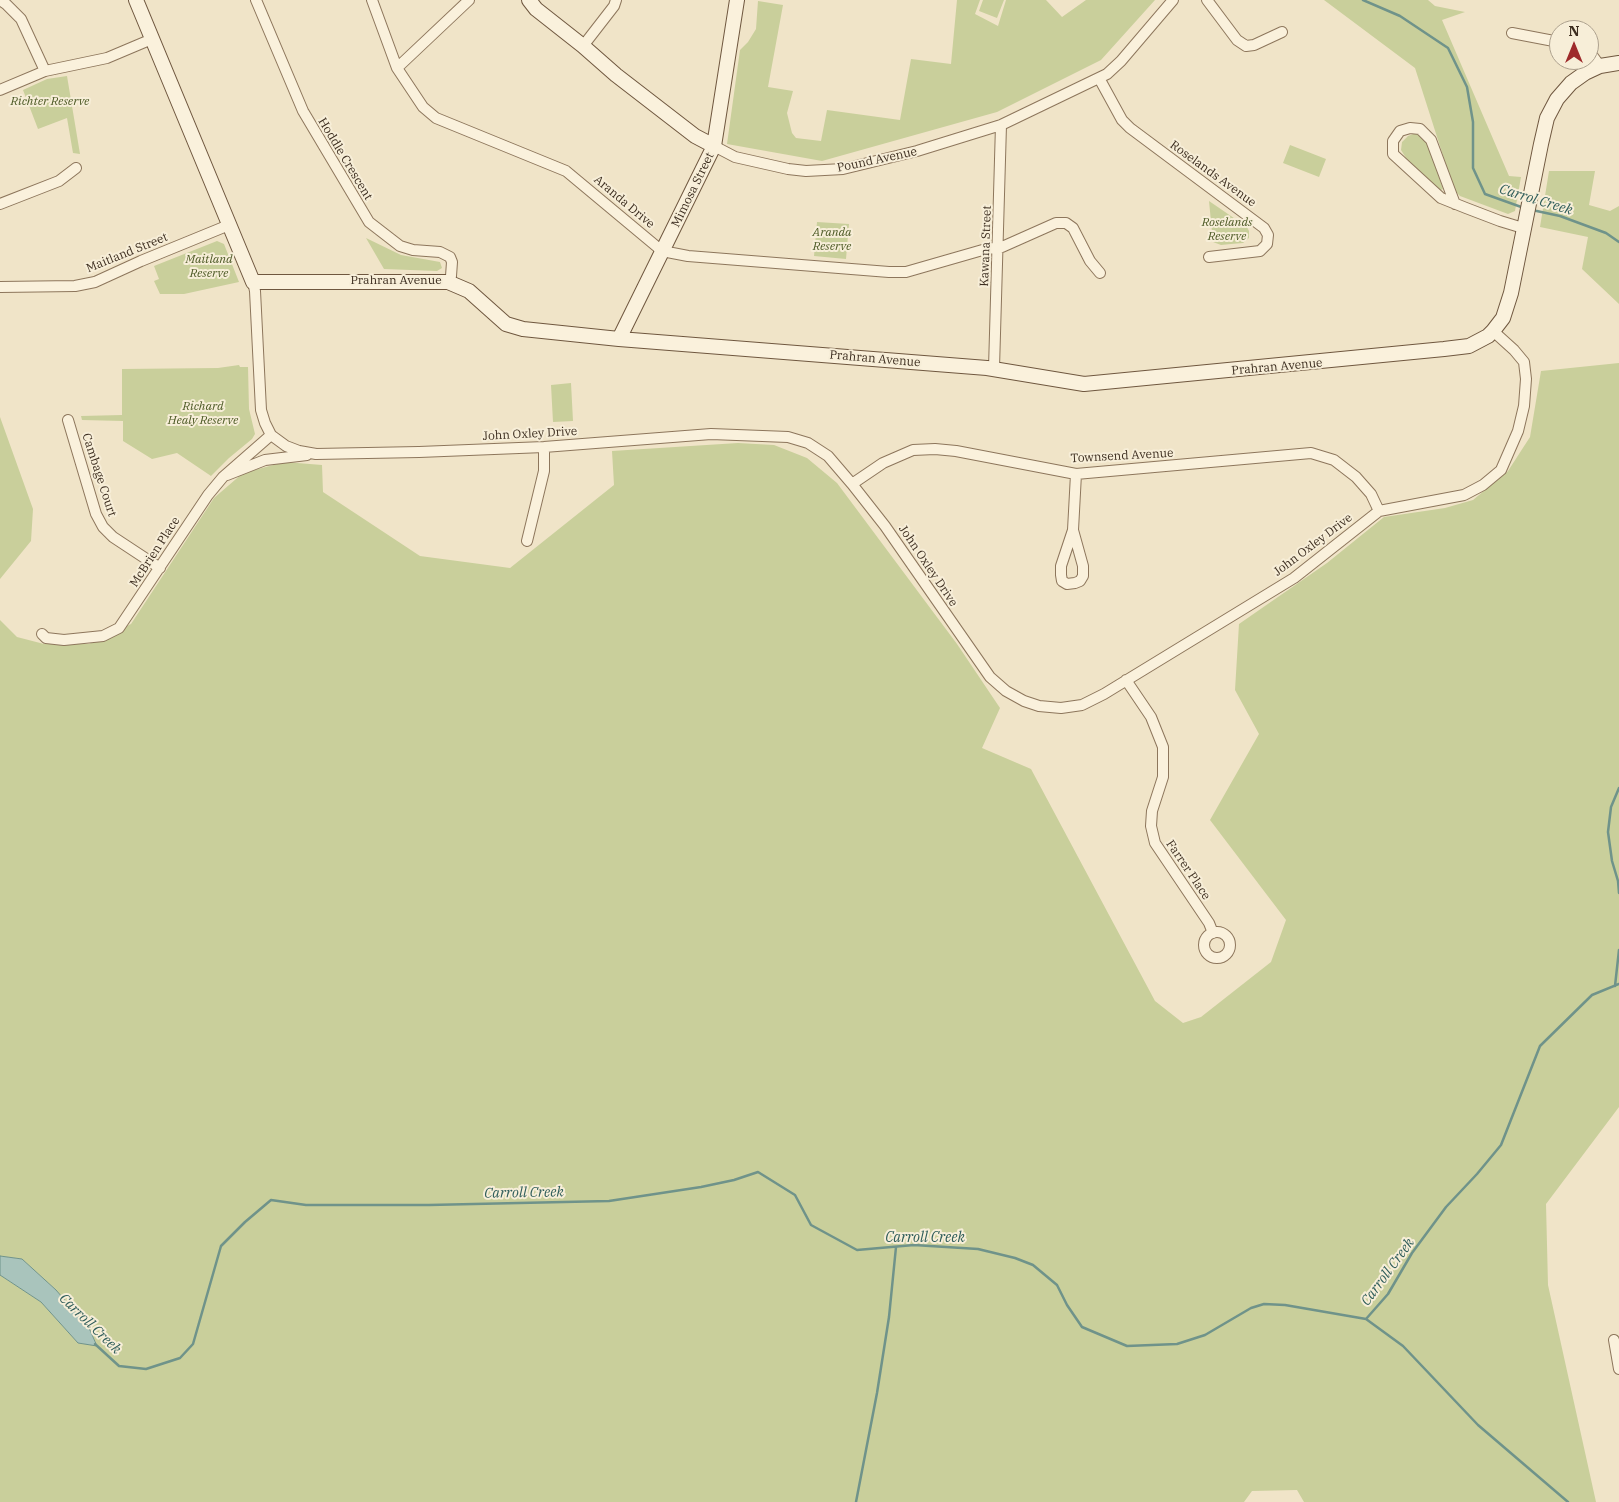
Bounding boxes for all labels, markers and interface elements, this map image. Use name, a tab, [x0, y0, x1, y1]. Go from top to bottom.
north arrow	[1549, 20, 1599, 70]
text: N	[1568, 22, 1580, 40]
park label: Richter Reserve	[11, 95, 89, 109]
street label: Hoddle Crescent	[315, 115, 375, 203]
street label: Roselands Avenue	[1167, 138, 1259, 210]
street label: Pound Avenue	[836, 144, 918, 176]
street label: Mimosa Street	[669, 150, 717, 230]
street label: Aranda Drive	[591, 172, 657, 232]
water label: Carrol Creek	[1497, 181, 1575, 219]
street label: Kawana Street	[977, 205, 995, 287]
park label: Roselands Reserve	[1202, 216, 1252, 244]
park label: Aranda Reserve	[812, 226, 852, 254]
street label: Maitland Street	[84, 230, 170, 276]
park label: Maitland Reserve	[185, 253, 233, 281]
street label: Prahran Avenue	[350, 274, 442, 288]
street label: Prahran Avenue	[829, 348, 921, 370]
street label: Prahran Avenue	[1231, 356, 1323, 378]
park label: Richard Healy Reserve	[168, 400, 238, 428]
street label: John Oxley Drive	[482, 424, 578, 444]
street label: Cambage Court	[79, 432, 119, 518]
street label: Townsend Avenue	[1070, 446, 1174, 466]
street label: John Oxley Drive	[1271, 511, 1355, 579]
street label: McBrien Place	[127, 514, 183, 590]
street label: John Oxley Drive	[896, 523, 960, 609]
street label: Farrer Place	[1163, 837, 1213, 903]
water label: Carroll Creek	[484, 1184, 564, 1202]
water label: Carroll Creek	[885, 1230, 965, 1246]
water label: Carroll Creek	[1358, 1235, 1418, 1309]
water label: Carroll Creek	[56, 1290, 124, 1358]

